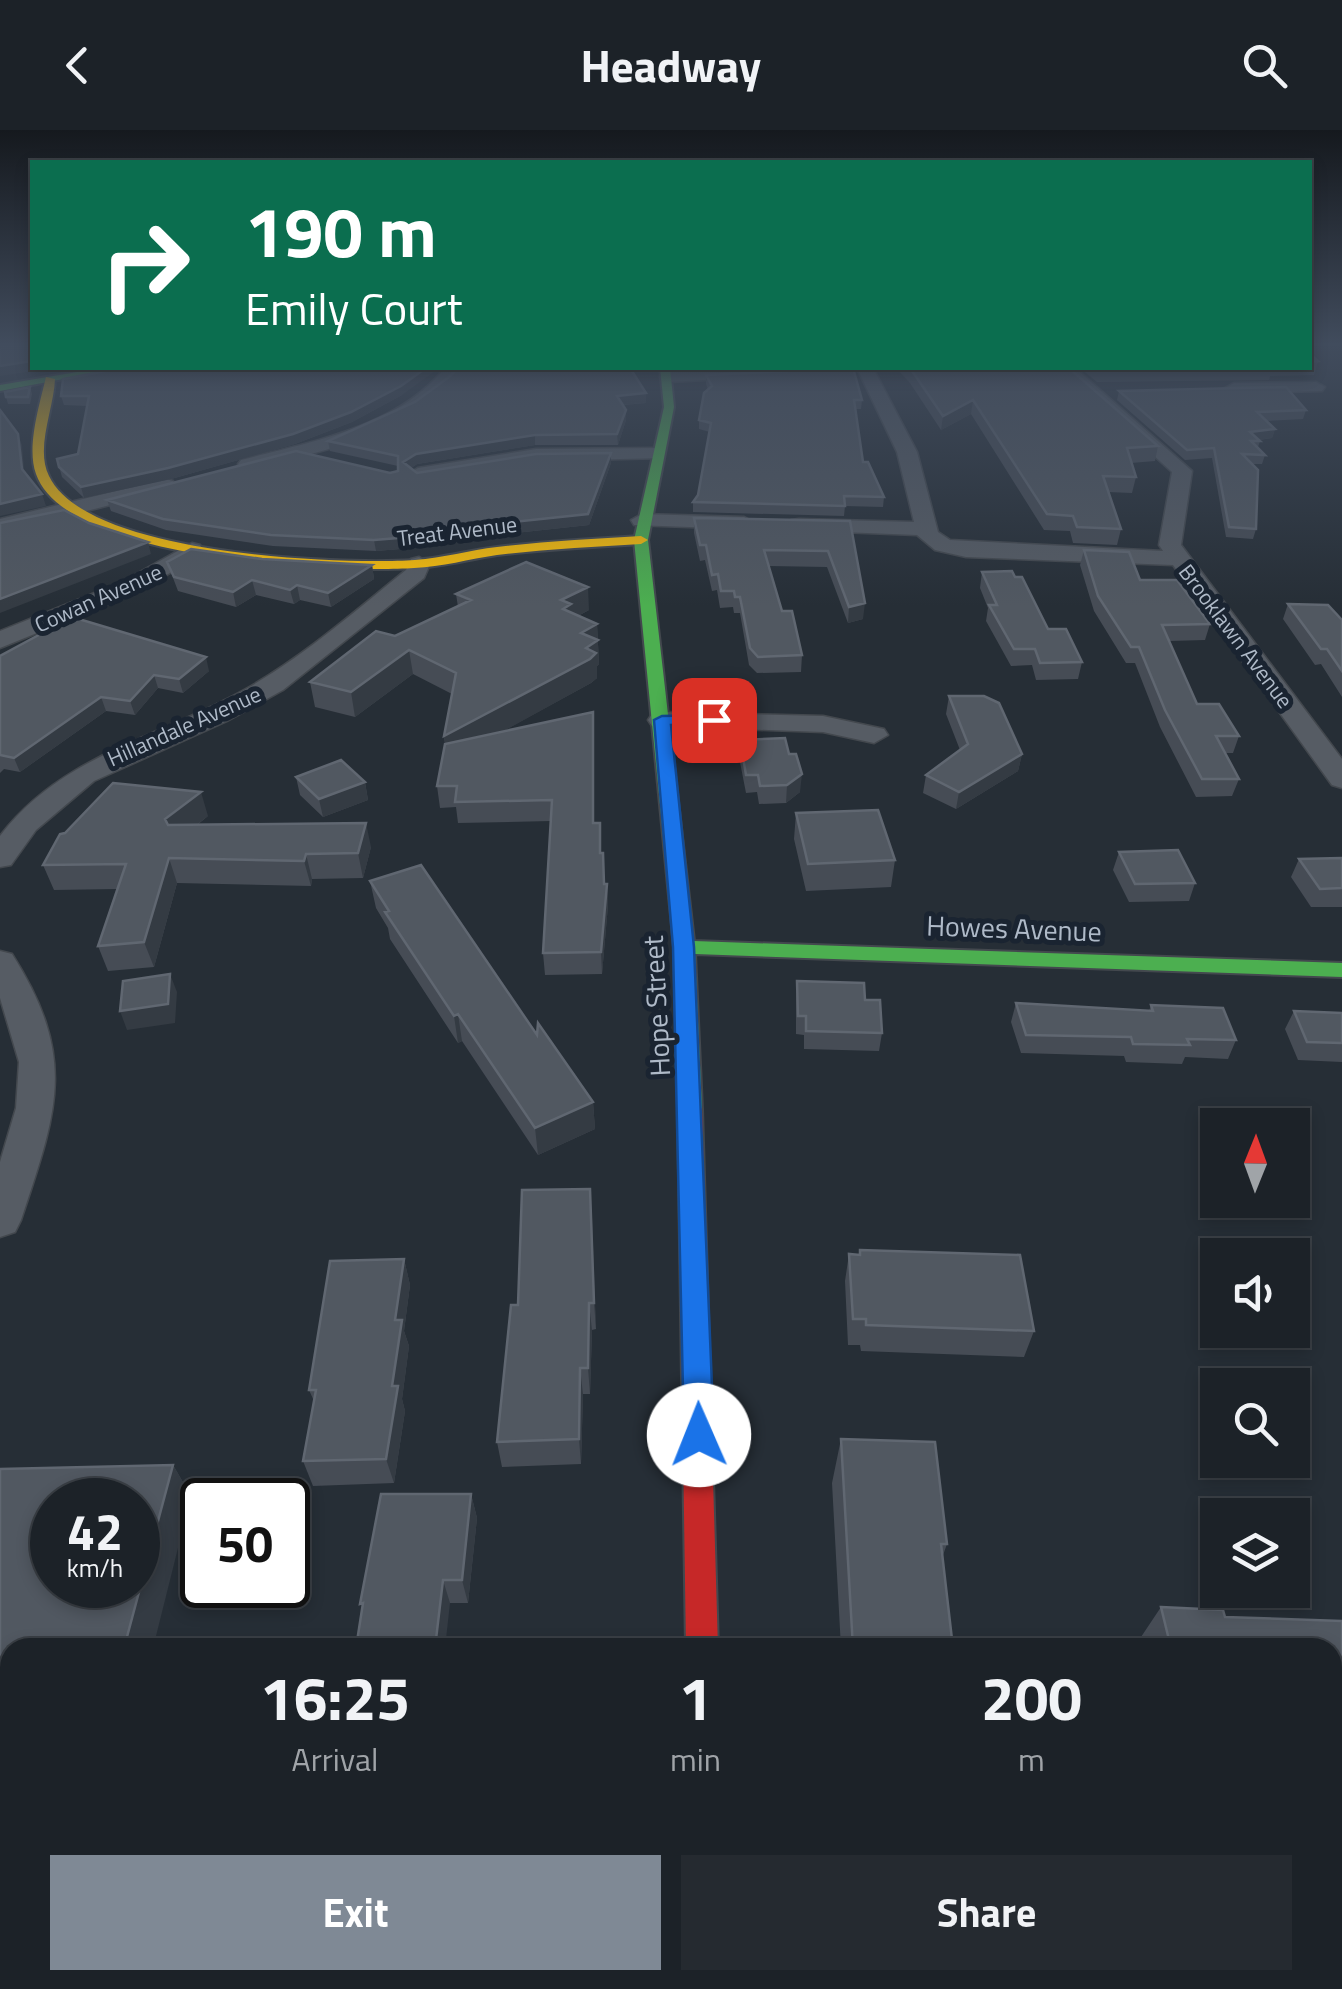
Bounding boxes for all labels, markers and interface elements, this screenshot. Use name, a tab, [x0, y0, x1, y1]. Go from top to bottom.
text: Headway	[581, 31, 761, 99]
icon: back	[50, 38, 105, 93]
icon: search	[1237, 38, 1292, 93]
text: 190 m	[245, 178, 437, 284]
icon: right	[80, 200, 210, 330]
text: Emily Court	[245, 274, 462, 342]
street label: Treat Avenue	[395, 507, 519, 555]
street label: Cowan Avenue	[29, 555, 167, 641]
street label: Brooklawn Avenue	[1170, 557, 1302, 715]
street label: Hillandale Avenue	[102, 677, 266, 775]
pin	[672, 678, 757, 763]
icon: arrive	[687, 693, 742, 748]
street label: Howes Avenue	[926, 903, 1102, 953]
street label: Hope Street	[631, 934, 681, 1077]
north arrow	[1200, 1108, 1310, 1218]
map controls	[1200, 1108, 1310, 1608]
button: sound	[1200, 1238, 1310, 1348]
button: search	[1200, 1368, 1310, 1478]
position arrow	[647, 1383, 751, 1487]
speed limit sign: 50	[180, 1478, 310, 1608]
text: 42	[67, 1493, 123, 1569]
button: layers	[1200, 1498, 1310, 1608]
text: km/h	[67, 1549, 123, 1587]
text: 16:25	[260, 1652, 410, 1743]
text: 1	[679, 1652, 712, 1743]
text: 200	[981, 1652, 1082, 1743]
text: Arrival	[292, 1735, 378, 1783]
text: min	[670, 1735, 721, 1783]
text: m	[1018, 1735, 1045, 1783]
button: Exit	[50, 1855, 661, 1970]
button: Share	[681, 1855, 1292, 1970]

